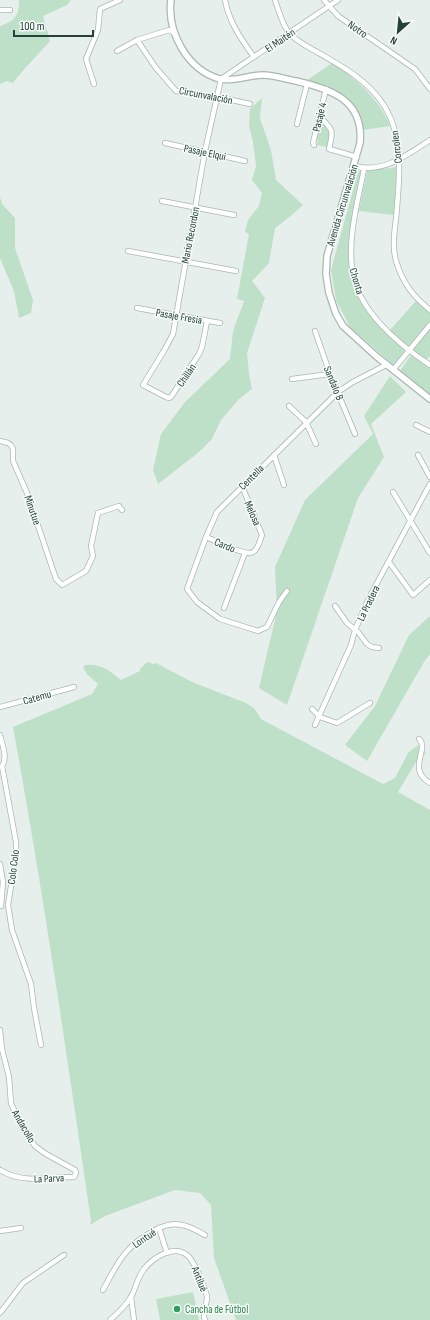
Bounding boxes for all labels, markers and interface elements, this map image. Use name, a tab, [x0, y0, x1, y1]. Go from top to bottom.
scale bar	[14, 12, 93, 38]
north arrow	[378, 12, 418, 52]
street label: Notro	[345, 18, 370, 41]
text: 100 m	[20, 19, 45, 34]
street label: El Maitén	[263, 25, 298, 55]
text: N	[388, 33, 399, 48]
street label: Circunvalación	[178, 84, 234, 107]
street label: Pasaje 4	[310, 101, 329, 133]
street label: Corcolen	[388, 130, 405, 164]
street label: Pasaje Elqui	[183, 142, 227, 163]
street label: Avenida Circunvalación	[324, 162, 361, 249]
street label: Mario Recordon	[179, 205, 202, 265]
street label: Chonta	[346, 266, 367, 296]
street label: Pasaje Fresia	[155, 306, 203, 327]
street label: Chillán	[174, 361, 199, 389]
street label: Sandalo B	[321, 364, 346, 402]
street label: Centella	[236, 462, 267, 493]
street label: Minutue	[21, 494, 44, 527]
street label: Melosa	[242, 499, 264, 528]
street label: Cardo	[212, 535, 238, 556]
street label: La Pradera	[354, 583, 383, 623]
street label: Catemu	[22, 687, 53, 708]
street label: Colo Colo	[5, 849, 22, 885]
street label: Andacollo	[8, 1107, 38, 1145]
street label: La Parva	[34, 1171, 64, 1186]
street label: Lontué	[130, 1226, 159, 1251]
street label: Antilué	[188, 1264, 210, 1294]
place label: Cancha de Fútbol	[185, 1303, 248, 1316]
marker: Cancha de Fútbol	[172, 1304, 182, 1314]

